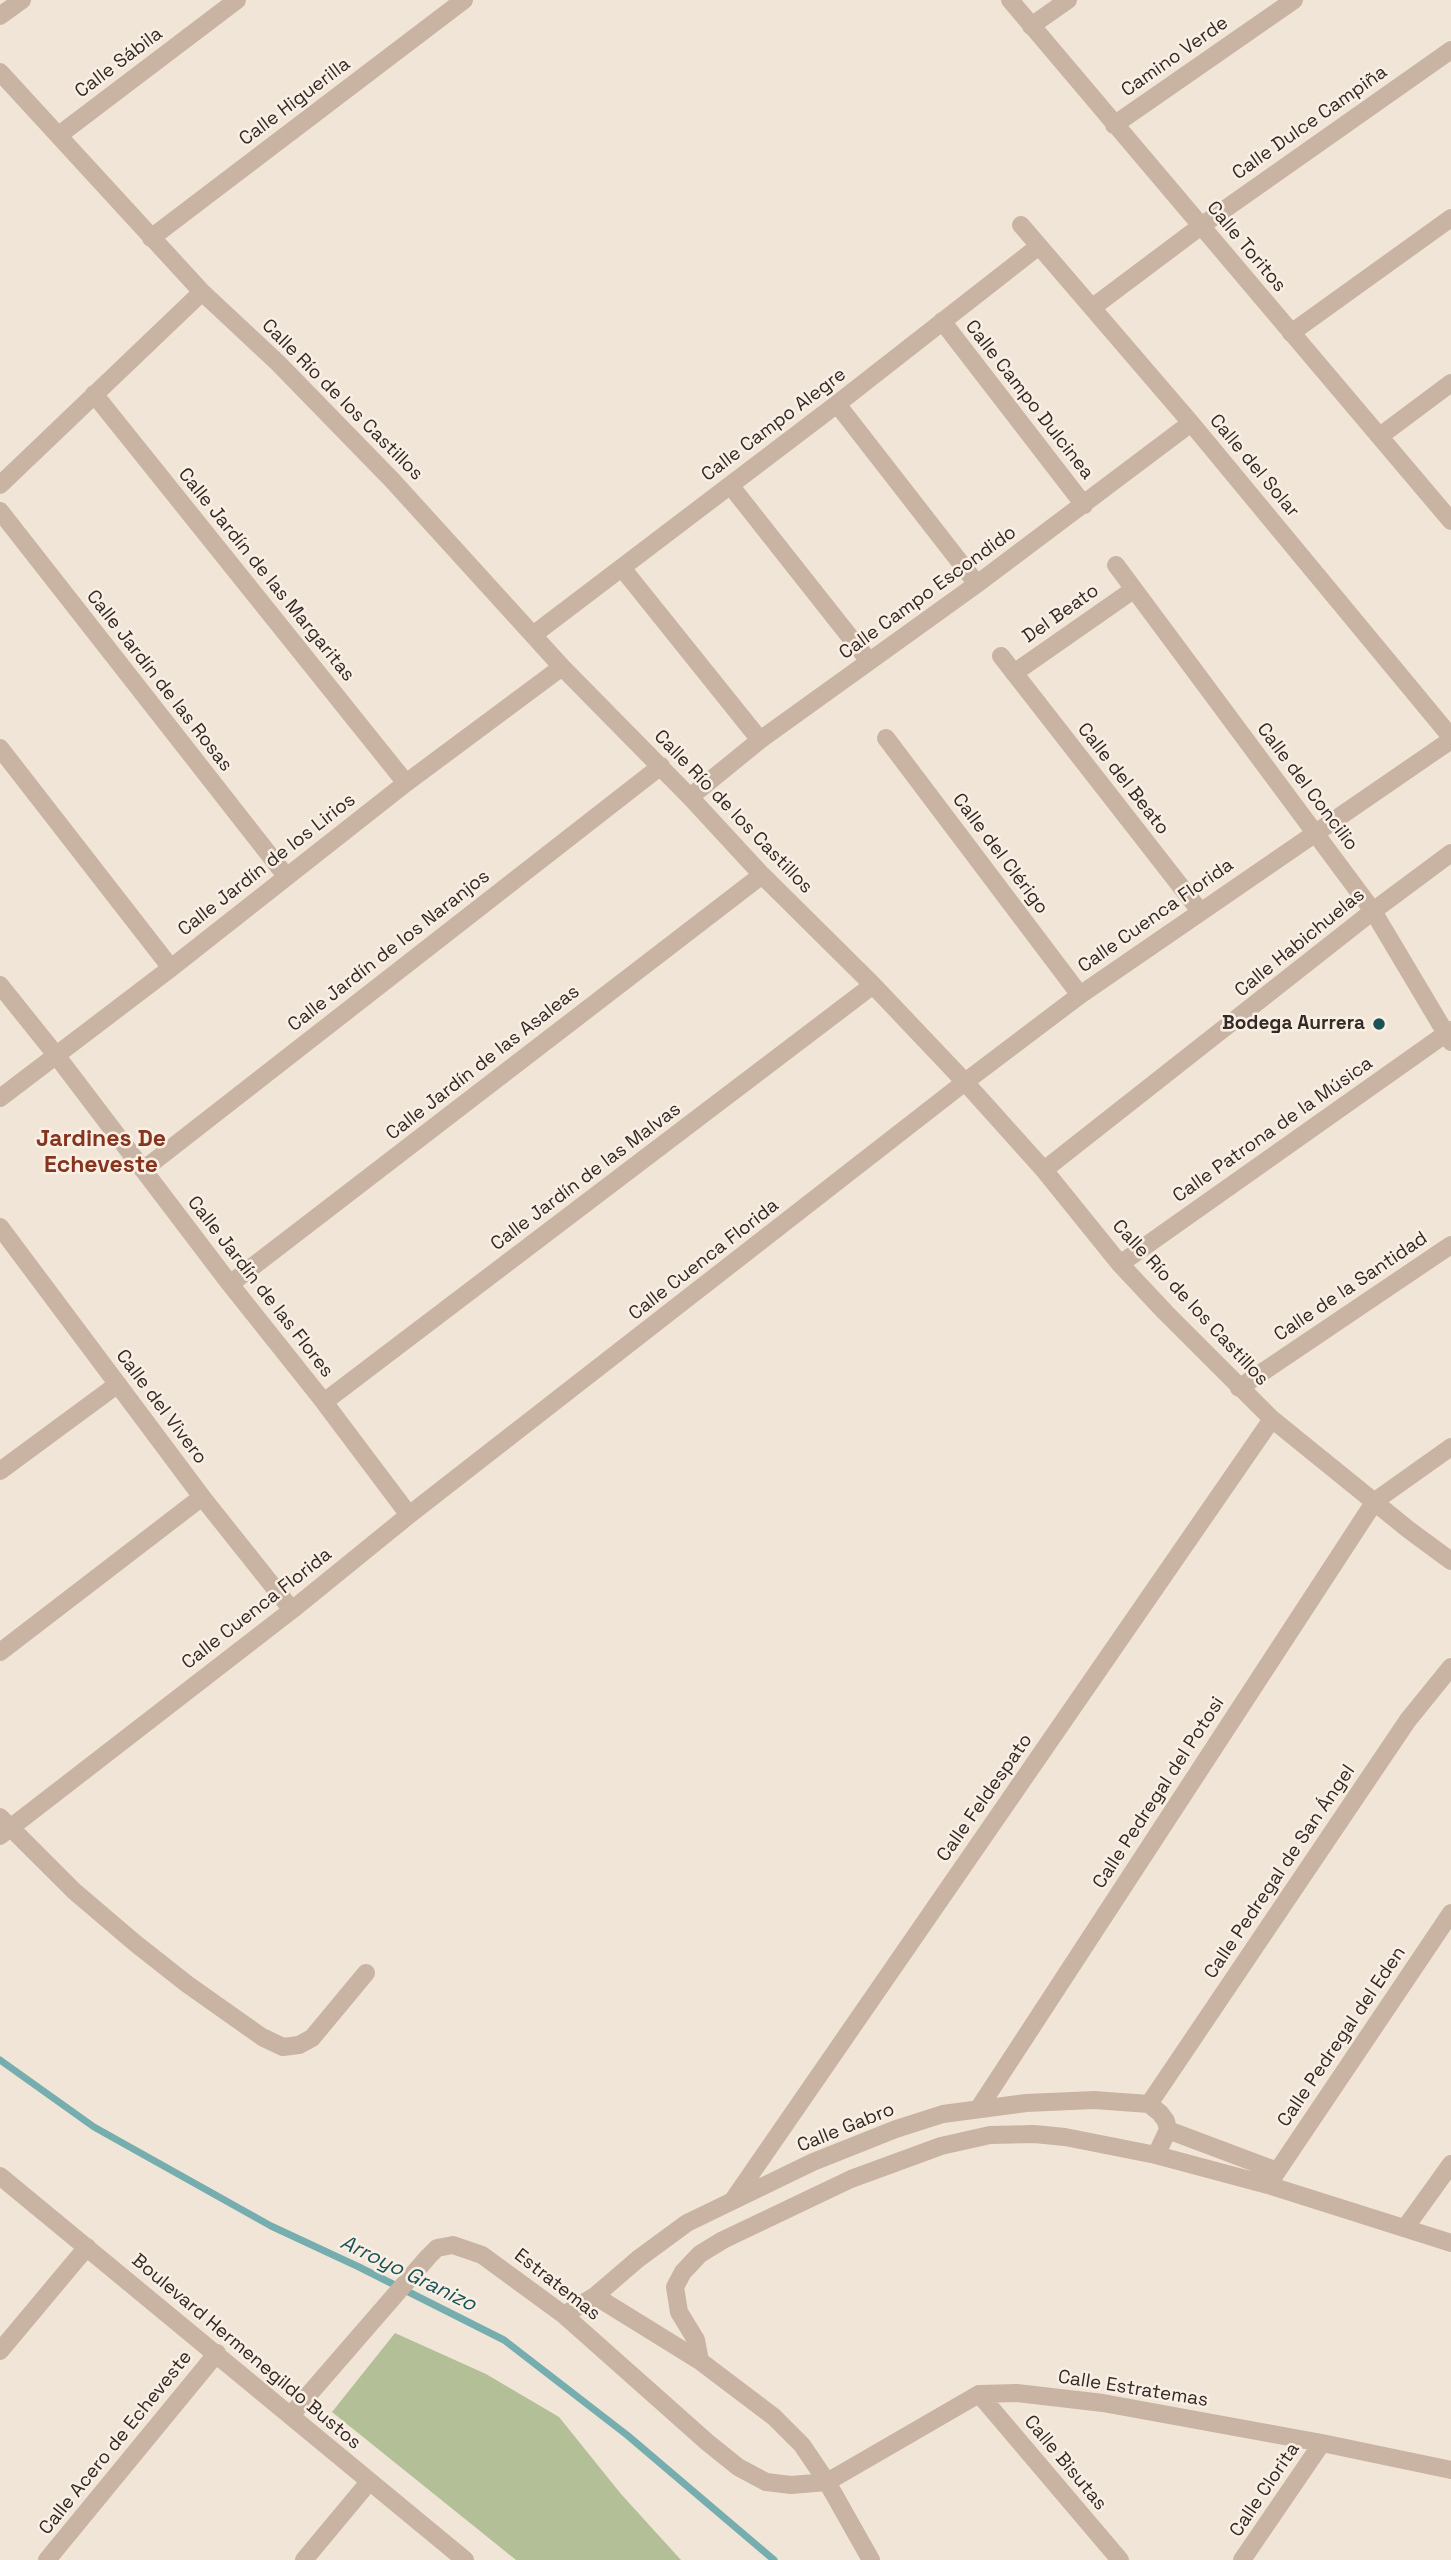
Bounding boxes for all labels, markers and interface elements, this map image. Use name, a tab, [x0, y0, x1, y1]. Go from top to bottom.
street label: Camino Verde	[1117, 12, 1233, 102]
street label: Calle Sábila	[71, 23, 167, 103]
street label: Calle Higuerilla	[235, 53, 355, 151]
street label: Calle Dulce Campiña	[1228, 61, 1392, 185]
street label: Calle Toritos	[1201, 197, 1291, 297]
street label: Calle Río de los Castillos	[257, 315, 427, 485]
street label: Calle Campo Dulcinea	[960, 316, 1098, 484]
street label: Calle Campo Alegre	[697, 363, 851, 487]
street label: Calle del Solar	[1204, 410, 1304, 522]
street label: Calle Jardín de las Margaritas	[173, 464, 359, 686]
street label: Calle Campo Escondido	[835, 521, 1021, 665]
street label: Del Beato	[1019, 580, 1103, 648]
street label: Calle Jardín de las Rosas	[81, 586, 237, 776]
street label: Calle del Beato	[1072, 718, 1174, 840]
street label: Calle del Concilio	[1251, 719, 1363, 855]
street label: Calle Río de los Castillos	[649, 725, 817, 899]
street label: Calle Jardín de los Lirios	[174, 789, 360, 941]
street label: Calle del Clérigo	[947, 789, 1053, 919]
street label: Calle Cuenca Florida	[1074, 854, 1238, 978]
street label: Calle Jardín de los Naranjos	[284, 865, 494, 1037]
street label: Calle Habichuelas	[1231, 884, 1369, 1002]
street label: Calle Jardín de las Asaleas	[382, 980, 584, 1146]
place label: Bodega Aurrera	[1222, 1013, 1365, 1035]
marker: Bodega Aurrera	[1371, 1016, 1387, 1032]
street label: Calle Patrona de la Música	[1169, 1052, 1377, 1208]
street label: Calle Jardín de las Malvas	[486, 1098, 686, 1256]
district label: Jardines De Echeveste	[36, 1126, 166, 1180]
street label: Calle Jardín de las Flores	[182, 1192, 338, 1382]
street label: Calle Cuenca Florida	[624, 1194, 784, 1326]
street label: Calle Río de los Castillos	[1107, 1215, 1273, 1391]
street label: Calle de la Santidad	[1270, 1227, 1432, 1347]
street label: Calle del Vivero	[110, 1345, 212, 1469]
street label: Calle Cuenca Florida	[177, 1543, 337, 1675]
street label: Calle Pedregal del Potosi	[1088, 1693, 1230, 1893]
street label: Calle Feldespato	[932, 1730, 1038, 1866]
street label: Calle Pedregal de San Ángel	[1200, 1761, 1360, 1983]
street label: Calle Pedregal del Eden	[1273, 1942, 1411, 2132]
street label: Calle Gabro	[794, 2098, 898, 2158]
water label: Arroyo Granizo	[336, 2230, 480, 2318]
street label: Estratemas	[509, 2244, 605, 2326]
street label: Boulevard Hermenegildo Bustos	[127, 2249, 365, 2455]
street label: Calle Acero de Echeveste	[35, 2346, 197, 2540]
street label: Calle Estratemas	[1056, 2366, 1210, 2412]
street label: Calle Bisutas	[1019, 2411, 1111, 2515]
street label: Calle Clorita	[1225, 2439, 1305, 2541]

